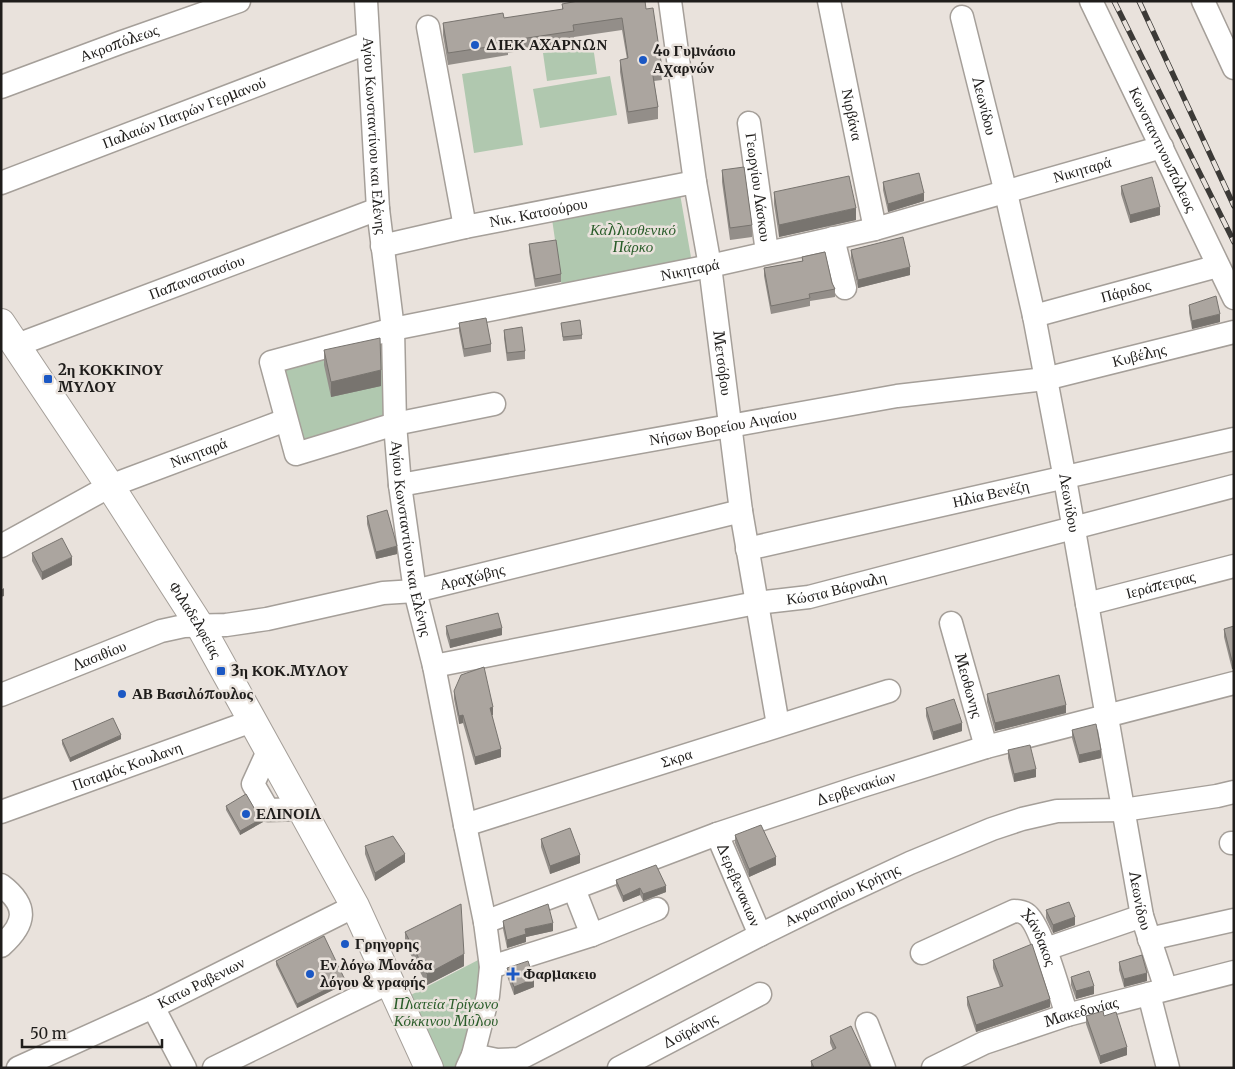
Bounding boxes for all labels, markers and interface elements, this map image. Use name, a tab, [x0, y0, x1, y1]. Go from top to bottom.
street label: Ακροπόλεως	[77, 20, 161, 66]
place label: ΔΙΕΚ ΑΧΑΡΝΩΝ	[485, 35, 608, 54]
street label: Αγίου Κωνσταντίνου και Ελένης	[359, 36, 391, 236]
marker: ΔΙΕΚ ΑΧΑΡΝΩΝ	[469, 39, 481, 51]
place label: 4ο Γυμνάσιο Αχαρνών	[653, 41, 736, 77]
marker: 4ο Γυμνάσιο Αχαρνών	[637, 54, 649, 66]
street label: Παλαιών Πατρών Γερμανού	[99, 73, 268, 152]
street label: Λεωνίδου	[968, 74, 1001, 137]
street label: Κωνσταντινουπόλεως	[1125, 84, 1201, 215]
street label: Νιρβάνα	[838, 87, 867, 142]
street label: Γεωργίου Λάσκου	[741, 132, 775, 243]
street label: Νικηταρά	[1051, 152, 1113, 187]
street label: Νικ. Κατσούρου	[488, 193, 589, 231]
park label: Καλλισθενικό Πάρκο	[589, 220, 677, 256]
street label: Παπαναστασίου	[146, 250, 247, 304]
street label: Νικηταρά	[659, 254, 721, 285]
street label: Πάριδος	[1099, 275, 1153, 306]
street label: Μετσόβου	[709, 329, 736, 397]
street label: Κυβέλης	[1110, 339, 1168, 371]
place label: 2η ΚΟΚΚΙΝΟΥ ΜΥΛΟΥ	[58, 360, 164, 396]
marker: 2η ΚΟΚΚΙΝΟΥ ΜΥΛΟΥ	[42, 373, 54, 385]
street label: Νήσων Βορείου Αιγαίου	[648, 404, 798, 449]
street label: Νικηταρά	[167, 433, 230, 472]
street label: Αγίου Κωνσταντίνου και Ελένης	[387, 440, 436, 638]
street label: Λεωνίδου	[1055, 471, 1084, 534]
street label: Ηλία Βενέζη	[951, 476, 1031, 511]
street label: Αραχώβης	[437, 559, 507, 594]
street label: Ιεράπετρας	[1124, 566, 1197, 603]
street label: Κώστα Βάρναλη	[785, 567, 889, 608]
street label: Φιλαδελφείας	[165, 578, 226, 662]
street label: Λασιθίου	[69, 636, 129, 675]
street label: Μεοθωνης	[951, 651, 987, 720]
place label: 3η ΚΟΚ.ΜΥΛΟΥ	[231, 661, 349, 680]
marker: 3η ΚΟΚ.ΜΥΛΟΥ	[215, 665, 227, 677]
place label: ΑΒ Βασιλόπουλος	[132, 684, 254, 703]
marker: ΑΒ Βασιλόπουλος	[116, 688, 128, 700]
street label: Ποταμός Κουλανη	[69, 737, 185, 794]
street label: Σκρα	[659, 744, 695, 771]
street label: Δερβενακίων	[813, 766, 898, 810]
place label: ΕΛΙΝΟΙΛ	[256, 804, 321, 823]
marker: ΕΛΙΝΟΙΛ	[240, 808, 252, 820]
street label: Δερεβενακιων	[713, 839, 765, 930]
street label: Ακρωτηρίου Κρήτης	[781, 859, 903, 930]
street label: Λεωνίδου	[1125, 869, 1156, 932]
street label: Χάνδακος	[1018, 904, 1061, 968]
place label: Γρηγορης	[355, 934, 419, 953]
marker: Γρηγορης	[339, 938, 351, 950]
street label: Κατω Ραβενιων	[154, 953, 248, 1012]
place label: Εν λόγω Μονάδα λόγου & γραφής	[320, 955, 433, 991]
place label: Φαρμακειο	[523, 964, 597, 983]
marker: Εν λόγω Μονάδα λόγου & γραφής	[304, 968, 316, 980]
marker: Φαρμακειο	[507, 968, 519, 980]
street label: Μακεδονίας	[1042, 992, 1120, 1031]
park label: Πλατεία Τρίγωνο Κόκκινου Μύλου	[393, 994, 499, 1030]
street label: Δοϊράνης	[659, 1008, 721, 1053]
scale bar	[22, 1016, 162, 1048]
text: 50 m	[30, 1024, 67, 1043]

